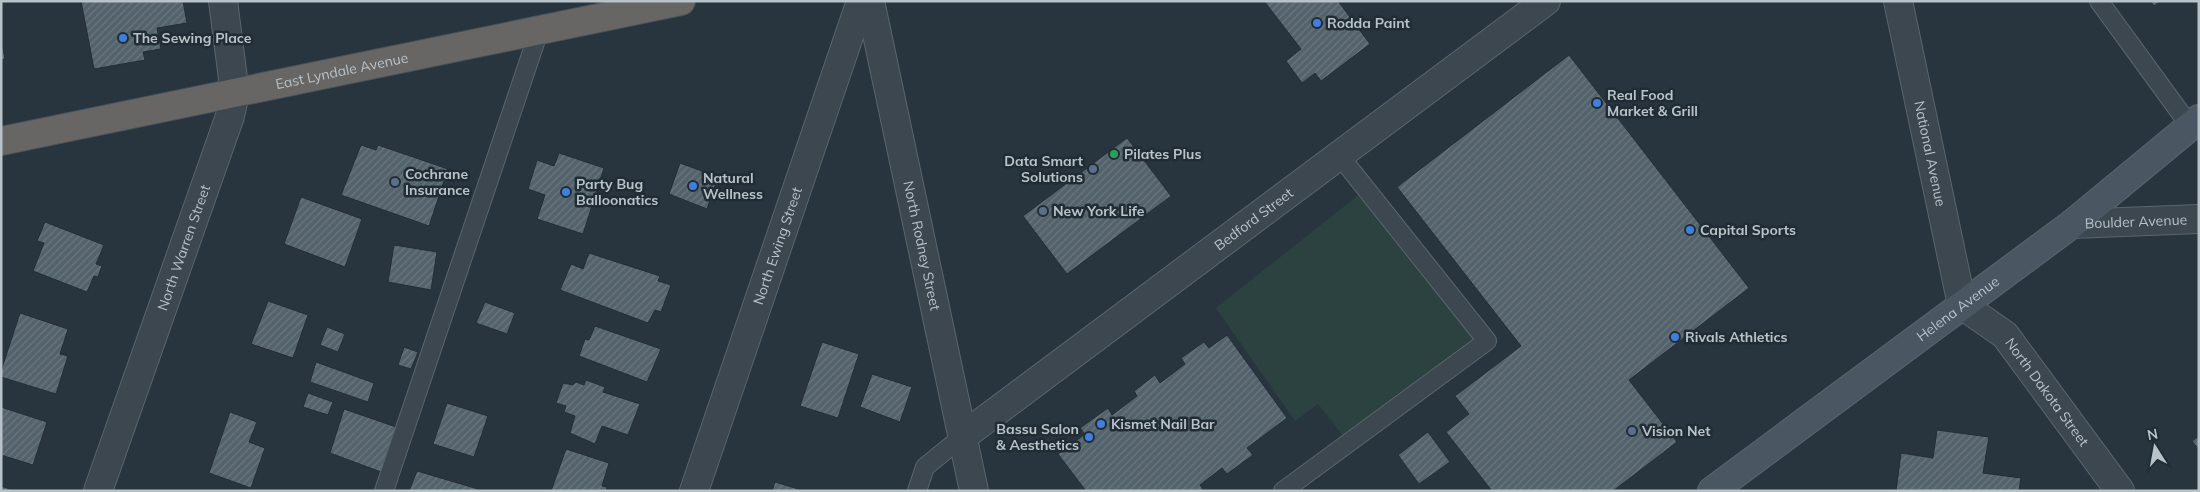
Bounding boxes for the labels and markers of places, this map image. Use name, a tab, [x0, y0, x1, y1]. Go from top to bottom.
place label: Rodda Paint	[1327, 14, 1411, 32]
marker: Rodda Paint	[1311, 17, 1323, 29]
place label: The Sewing Place	[133, 29, 252, 47]
marker: The Sewing Place	[117, 32, 129, 44]
place label: Real Food Market & Grill	[1607, 86, 1698, 120]
marker: Real Food Market & Grill	[1591, 97, 1603, 109]
place label: Pilates Plus	[1124, 145, 1201, 163]
marker: Pilates Plus	[1108, 148, 1120, 160]
place label: Data Smart Solutions	[1004, 152, 1084, 186]
marker: Data Smart Solutions	[1087, 163, 1099, 175]
place label: Cochrane Insurance	[405, 165, 470, 199]
place label: Natural Wellness	[703, 169, 763, 203]
place label: Party Bug Balloonatics	[576, 175, 658, 209]
marker: Cochrane Insurance	[389, 176, 401, 188]
marker: Natural Wellness	[687, 180, 699, 192]
marker: Party Bug Balloonatics	[560, 186, 572, 198]
place label: New York Life	[1053, 202, 1145, 220]
marker: New York Life	[1037, 205, 1049, 217]
place label: Capital Sports	[1700, 221, 1796, 239]
marker: Capital Sports	[1684, 224, 1696, 236]
place label: Rivals Athletics	[1685, 328, 1788, 346]
marker: Rivals Athletics	[1669, 331, 1681, 343]
place label: Kismet Nail Bar	[1111, 415, 1215, 433]
marker: Kismet Nail Bar	[1095, 418, 1107, 430]
place label: Bassu Salon & Aesthetics	[996, 420, 1079, 454]
place label: Vision Net	[1641, 422, 1711, 440]
marker: Vision Net	[1626, 425, 1638, 437]
marker: Bassu Salon & Aesthetics	[1083, 431, 1095, 443]

